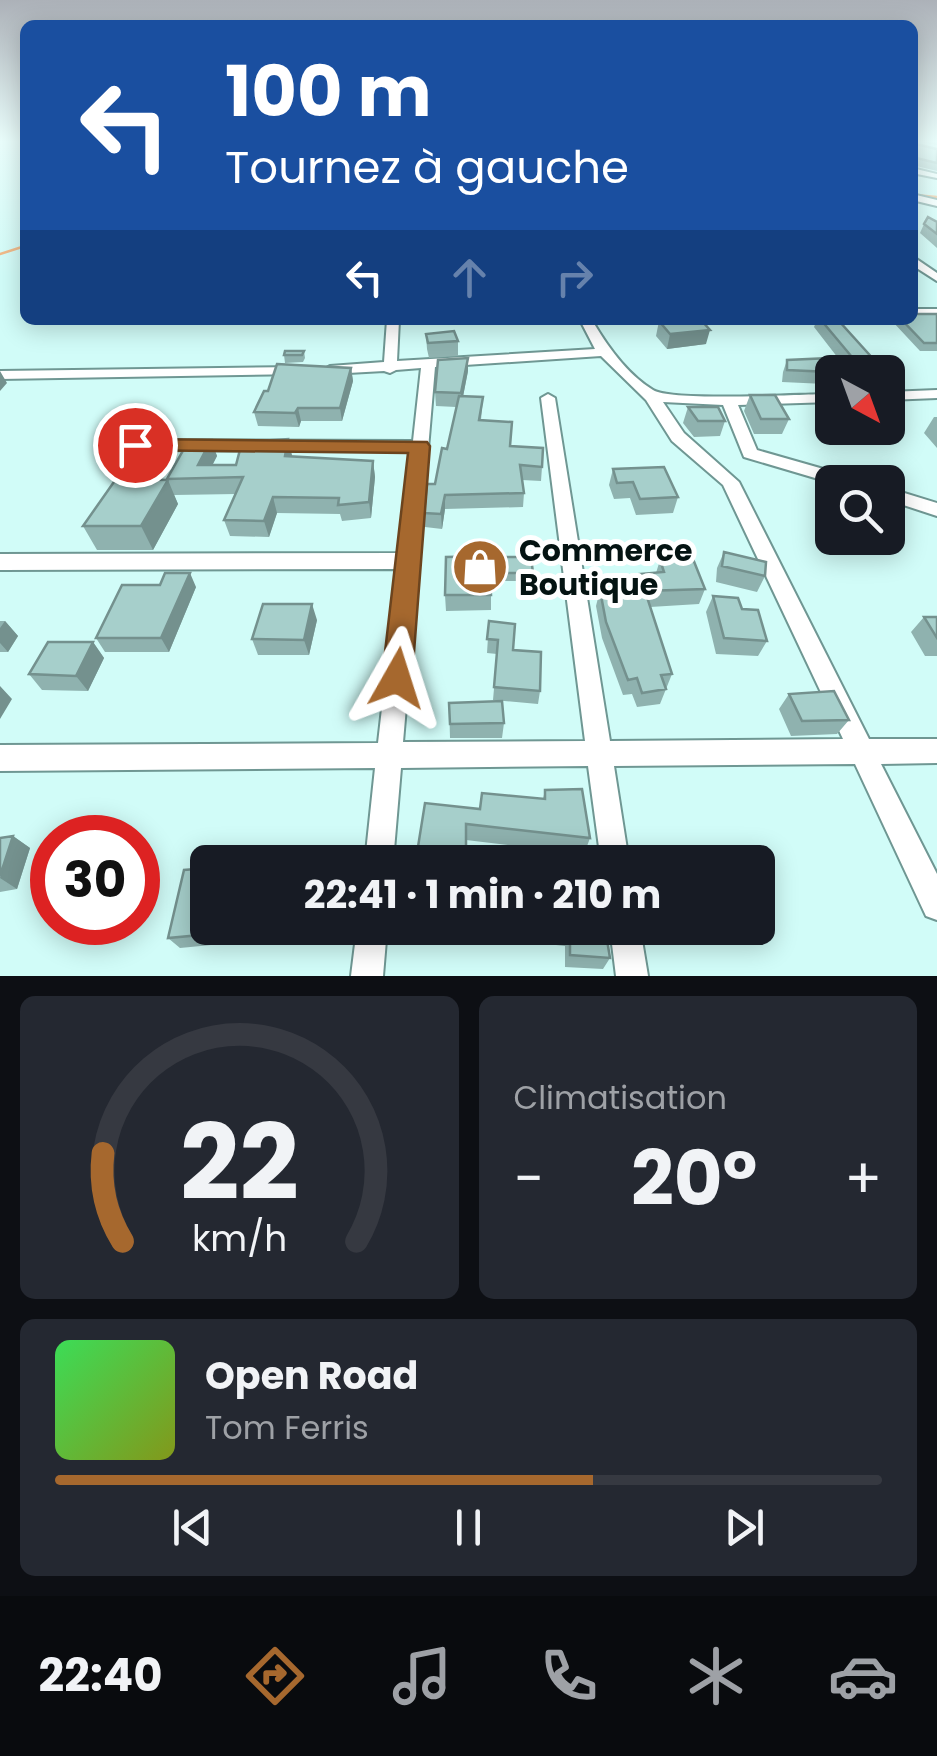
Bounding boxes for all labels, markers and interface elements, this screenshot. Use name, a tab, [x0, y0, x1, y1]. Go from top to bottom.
text: 100 m	[225, 42, 432, 141]
icon: left	[60, 60, 190, 190]
text: Tournez à gauche	[225, 136, 629, 199]
icon: left	[337, 250, 392, 305]
icon: ahead	[442, 250, 497, 305]
icon: right	[547, 250, 602, 305]
north arrow	[815, 355, 905, 445]
map controls	[815, 355, 905, 555]
pin	[93, 403, 178, 488]
icon: arrive	[108, 418, 163, 473]
button: search	[815, 465, 905, 555]
place label: Commerce Boutique	[519, 529, 692, 606]
shop icon: Commerce Boutique	[450, 537, 510, 597]
position arrow	[345, 626, 449, 730]
speed limit sign: 30	[30, 815, 160, 945]
text: 22:41 · 1 min · 210 m	[304, 868, 661, 921]
text: Climatisation	[514, 1075, 727, 1120]
text: 22	[180, 1090, 299, 1235]
text: 20°	[631, 1126, 757, 1231]
text: −	[514, 1140, 544, 1217]
text: +	[844, 1140, 882, 1217]
text: km/h	[192, 1213, 287, 1264]
text: Open Road	[205, 1349, 418, 1402]
text: Tom Ferris	[205, 1405, 369, 1450]
icon: previous	[165, 1500, 220, 1555]
icon: pause	[441, 1500, 496, 1555]
icon: next	[717, 1500, 772, 1555]
icon: directions	[240, 1641, 310, 1711]
icon: music	[387, 1641, 457, 1711]
icon: phone	[534, 1641, 604, 1711]
icon: climate	[681, 1641, 751, 1711]
icon: car	[828, 1641, 898, 1711]
text: 22:40	[39, 1644, 163, 1707]

